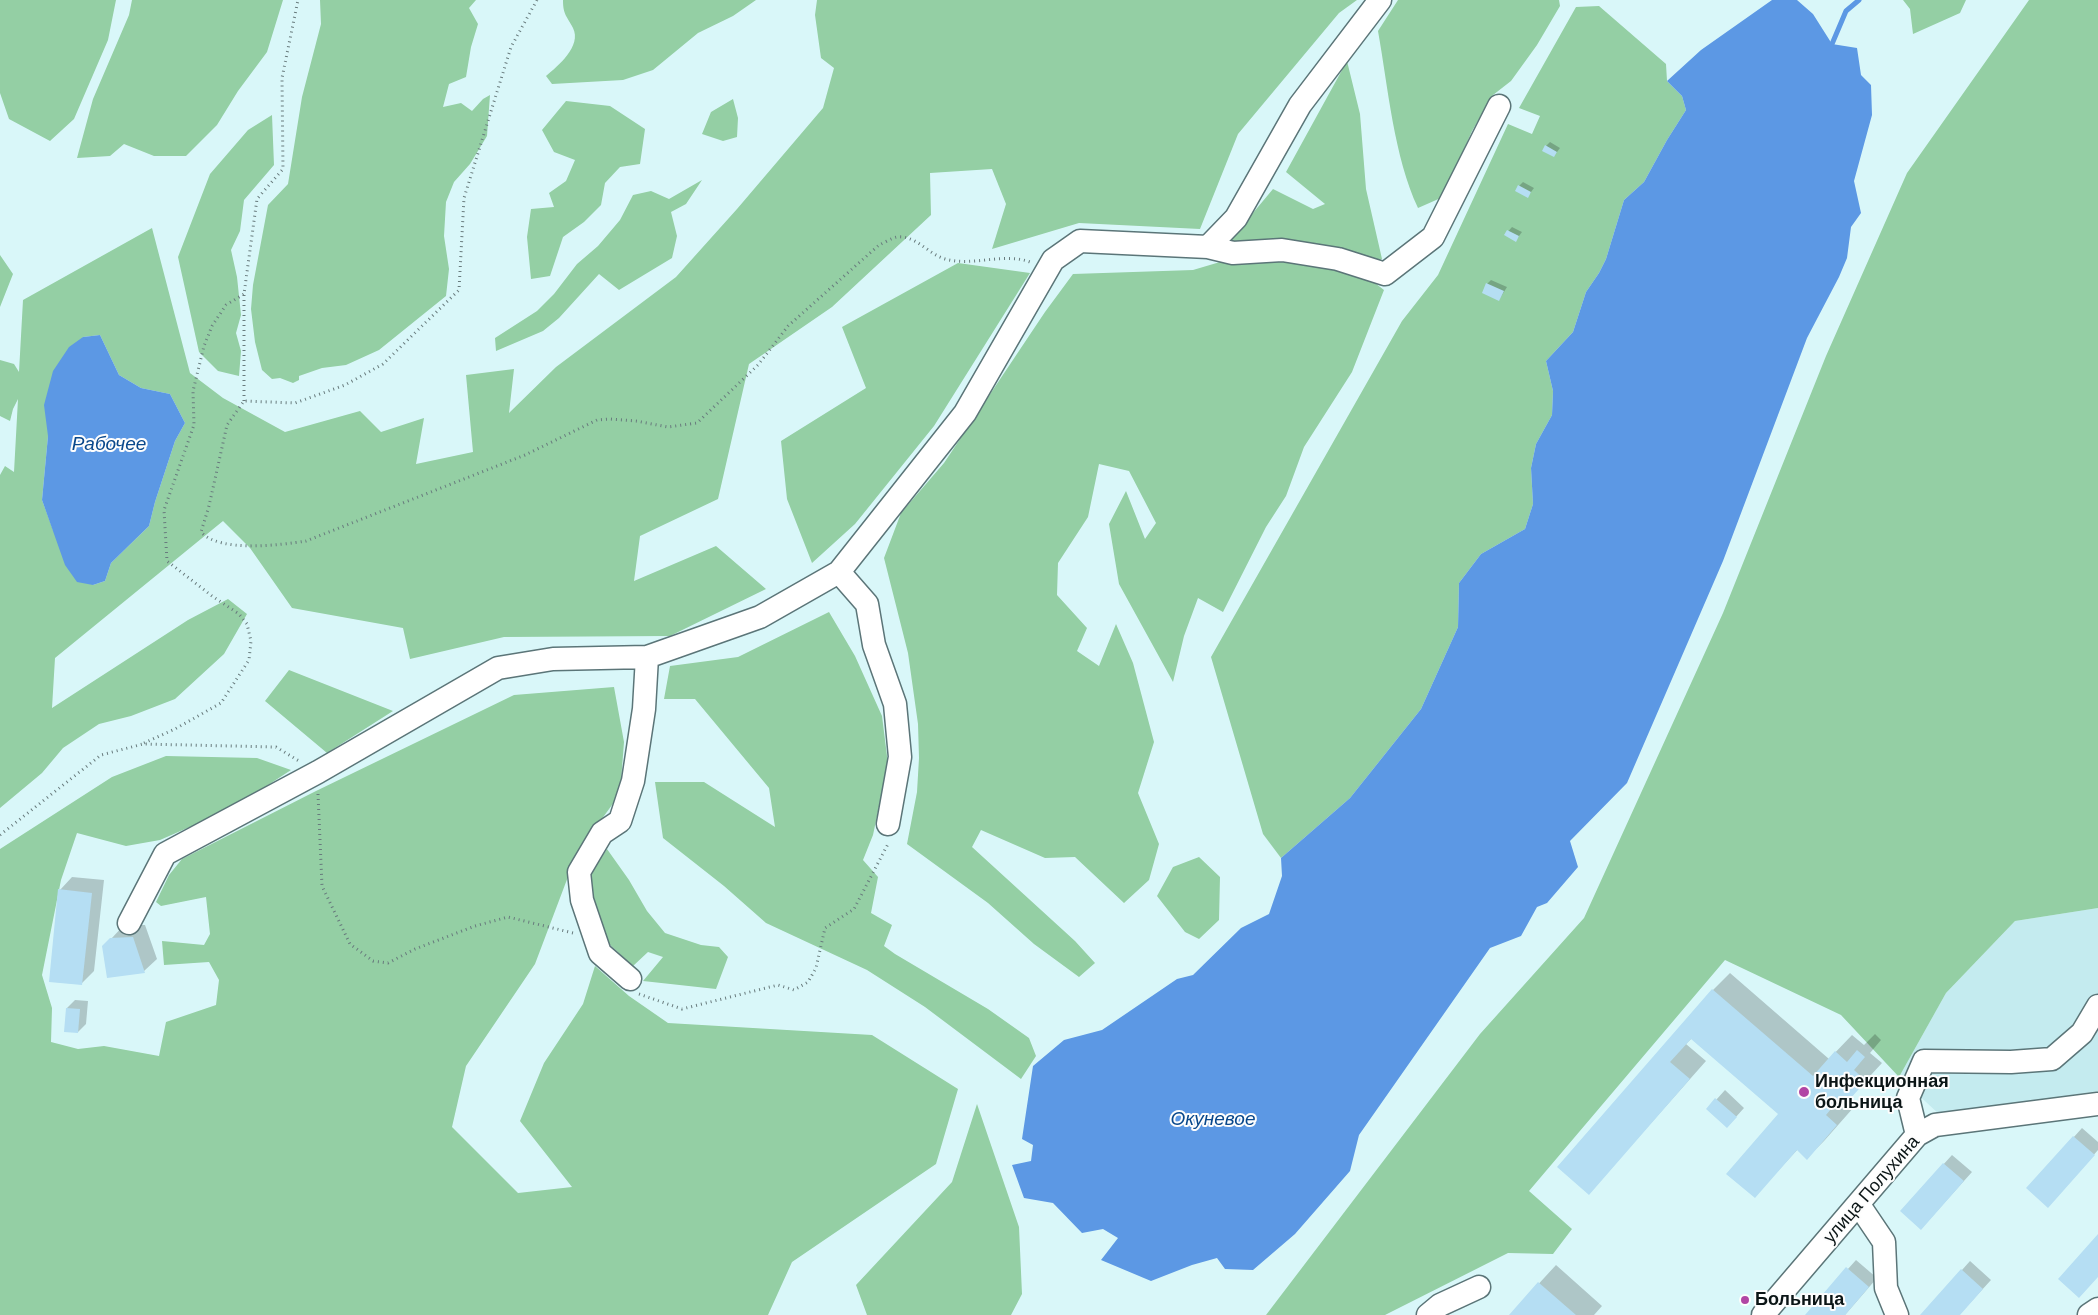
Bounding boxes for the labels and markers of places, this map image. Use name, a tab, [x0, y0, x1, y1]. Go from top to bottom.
place label: Инфекционная больница	[1815, 1071, 1949, 1114]
marker: Инфекционная больница	[1797, 1085, 1811, 1099]
place label: Больница	[1755, 1289, 1844, 1311]
marker: Больница	[1739, 1294, 1751, 1306]

